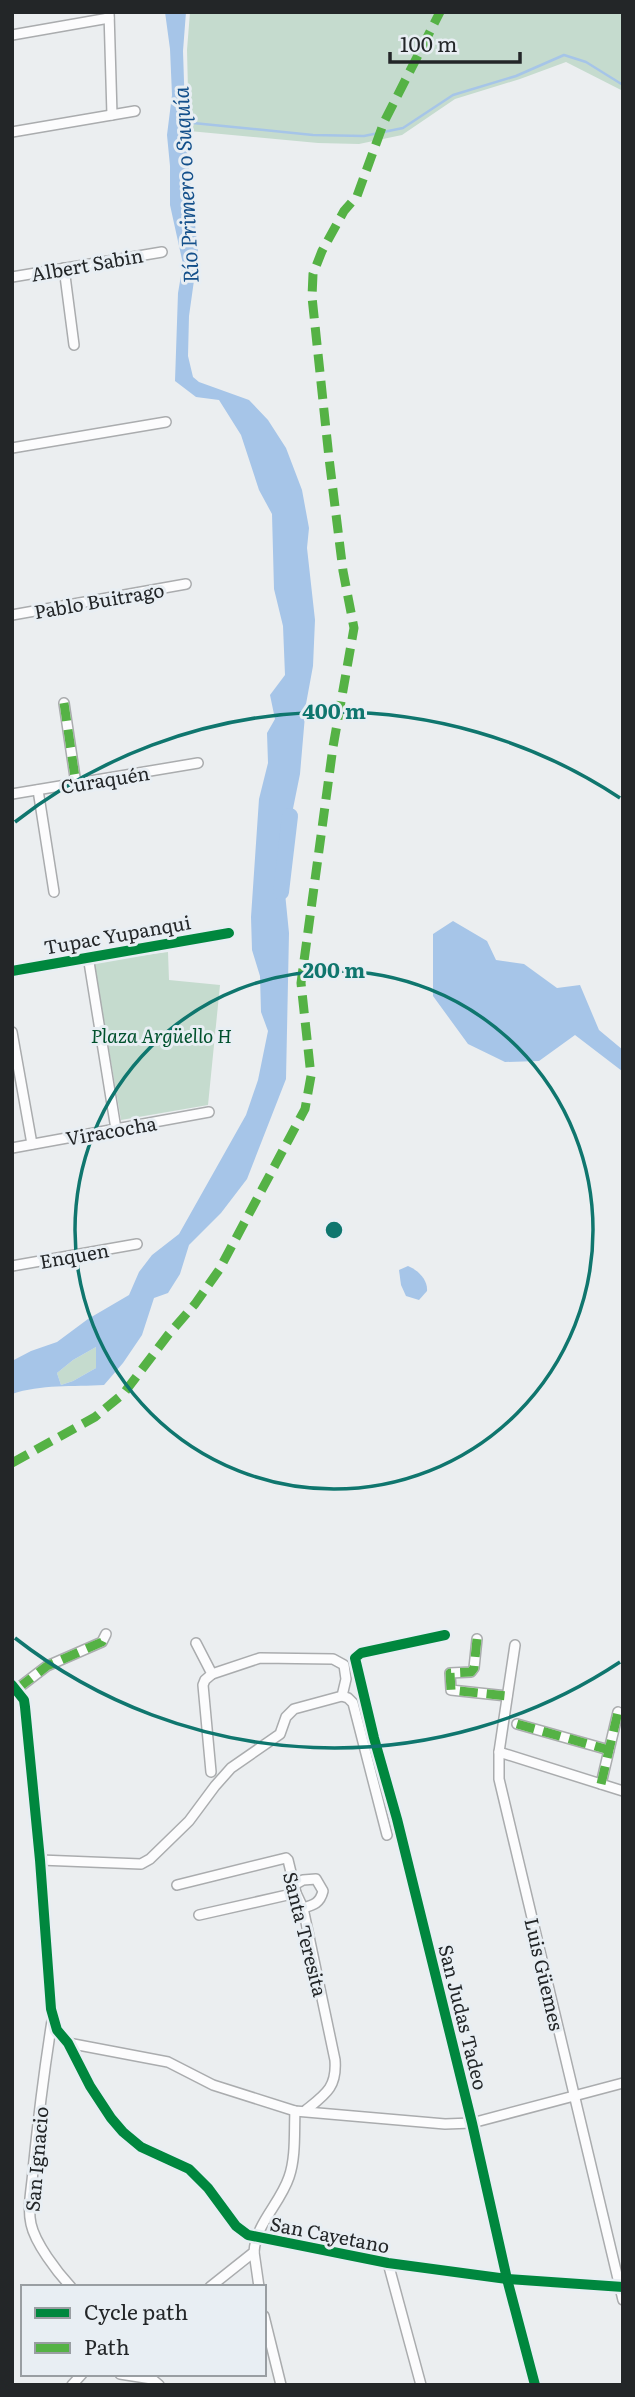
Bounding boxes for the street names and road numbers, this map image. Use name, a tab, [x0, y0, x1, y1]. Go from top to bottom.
street label: Albert Sabin	[29, 240, 145, 288]
street label: Pablo Buitrago	[32, 575, 166, 625]
street label: Curaquén	[59, 758, 151, 800]
street label: Tupac Yupanqui	[41, 907, 193, 961]
street label: Viracocha	[63, 1108, 159, 1152]
street label: Enquen	[37, 1235, 111, 1275]
street label: Santa Teresita	[277, 1869, 335, 2000]
street label: Luis Güemes	[518, 1915, 572, 2034]
street label: San Judas Tadeo	[432, 1941, 496, 2093]
street label: San Ignacio	[17, 2105, 55, 2213]
street label: San Cayetano	[268, 2209, 392, 2259]

